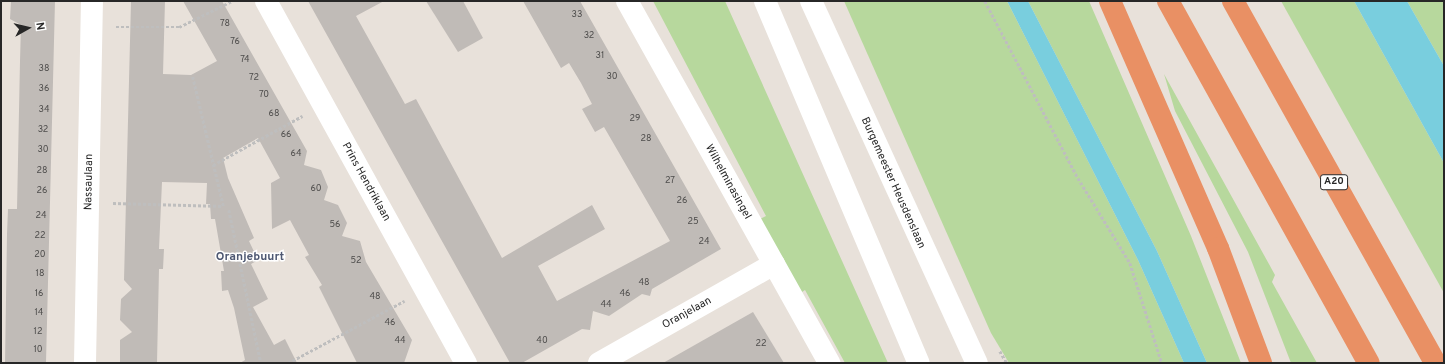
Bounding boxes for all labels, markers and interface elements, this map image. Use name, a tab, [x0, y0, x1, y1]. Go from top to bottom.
north arrow	[8, 8, 48, 48]
house number: 33	[572, 10, 582, 20]
house number: 78	[220, 19, 230, 29]
text: N	[32, 21, 47, 31]
house number: 32	[584, 31, 594, 41]
house number: 76	[230, 37, 240, 47]
house number: 31	[596, 51, 604, 61]
house number: 74	[240, 55, 250, 65]
house number: 38	[39, 64, 49, 74]
house number: 30	[606, 72, 618, 82]
house number: 72	[249, 73, 259, 83]
house number: 36	[39, 84, 49, 94]
house number: 70	[259, 90, 269, 100]
house number: 34	[38, 105, 50, 115]
house number: 68	[269, 109, 279, 119]
house number: 29	[630, 114, 640, 124]
street label: Burgemeester Heusdenslaan	[858, 115, 928, 251]
house number: 32	[38, 125, 48, 135]
house number: 66	[281, 130, 291, 140]
house number: 28	[640, 134, 652, 144]
street label: Prins Hendriklaan	[339, 140, 393, 224]
street label: Wilhelminasingel	[702, 142, 754, 222]
house number: 30	[37, 145, 49, 155]
house number: 64	[291, 149, 301, 159]
street label: Nassaulaan	[82, 154, 96, 210]
house number: 28	[36, 166, 48, 176]
road number: A20	[1320, 174, 1348, 190]
house number: 27	[665, 176, 675, 186]
house number: 60	[310, 184, 322, 194]
house number: 26	[37, 186, 47, 196]
house number: 26	[677, 196, 687, 206]
house number: 24	[35, 211, 47, 221]
house number: 25	[687, 217, 699, 227]
house number: 56	[330, 220, 340, 230]
house number: 22	[34, 231, 46, 241]
house number: 24	[698, 237, 710, 247]
house number: 20	[34, 250, 46, 260]
district label: Oranjebuurt	[216, 251, 284, 265]
house number: 52	[350, 256, 362, 266]
house number: 18	[36, 269, 44, 279]
house number: 48	[638, 278, 650, 288]
house number: 16	[35, 289, 43, 299]
house number: 46	[620, 289, 630, 299]
house number: 48	[369, 292, 381, 302]
street label: Oranjelaan	[660, 294, 714, 332]
house number: 44	[600, 300, 612, 310]
house number: 14	[35, 308, 43, 318]
house number: 46	[385, 318, 395, 328]
house number: 12	[34, 327, 42, 337]
house number: 44	[394, 336, 406, 346]
house number: 40	[536, 336, 548, 346]
house number: 22	[755, 339, 767, 349]
house number: 10	[33, 345, 43, 355]

